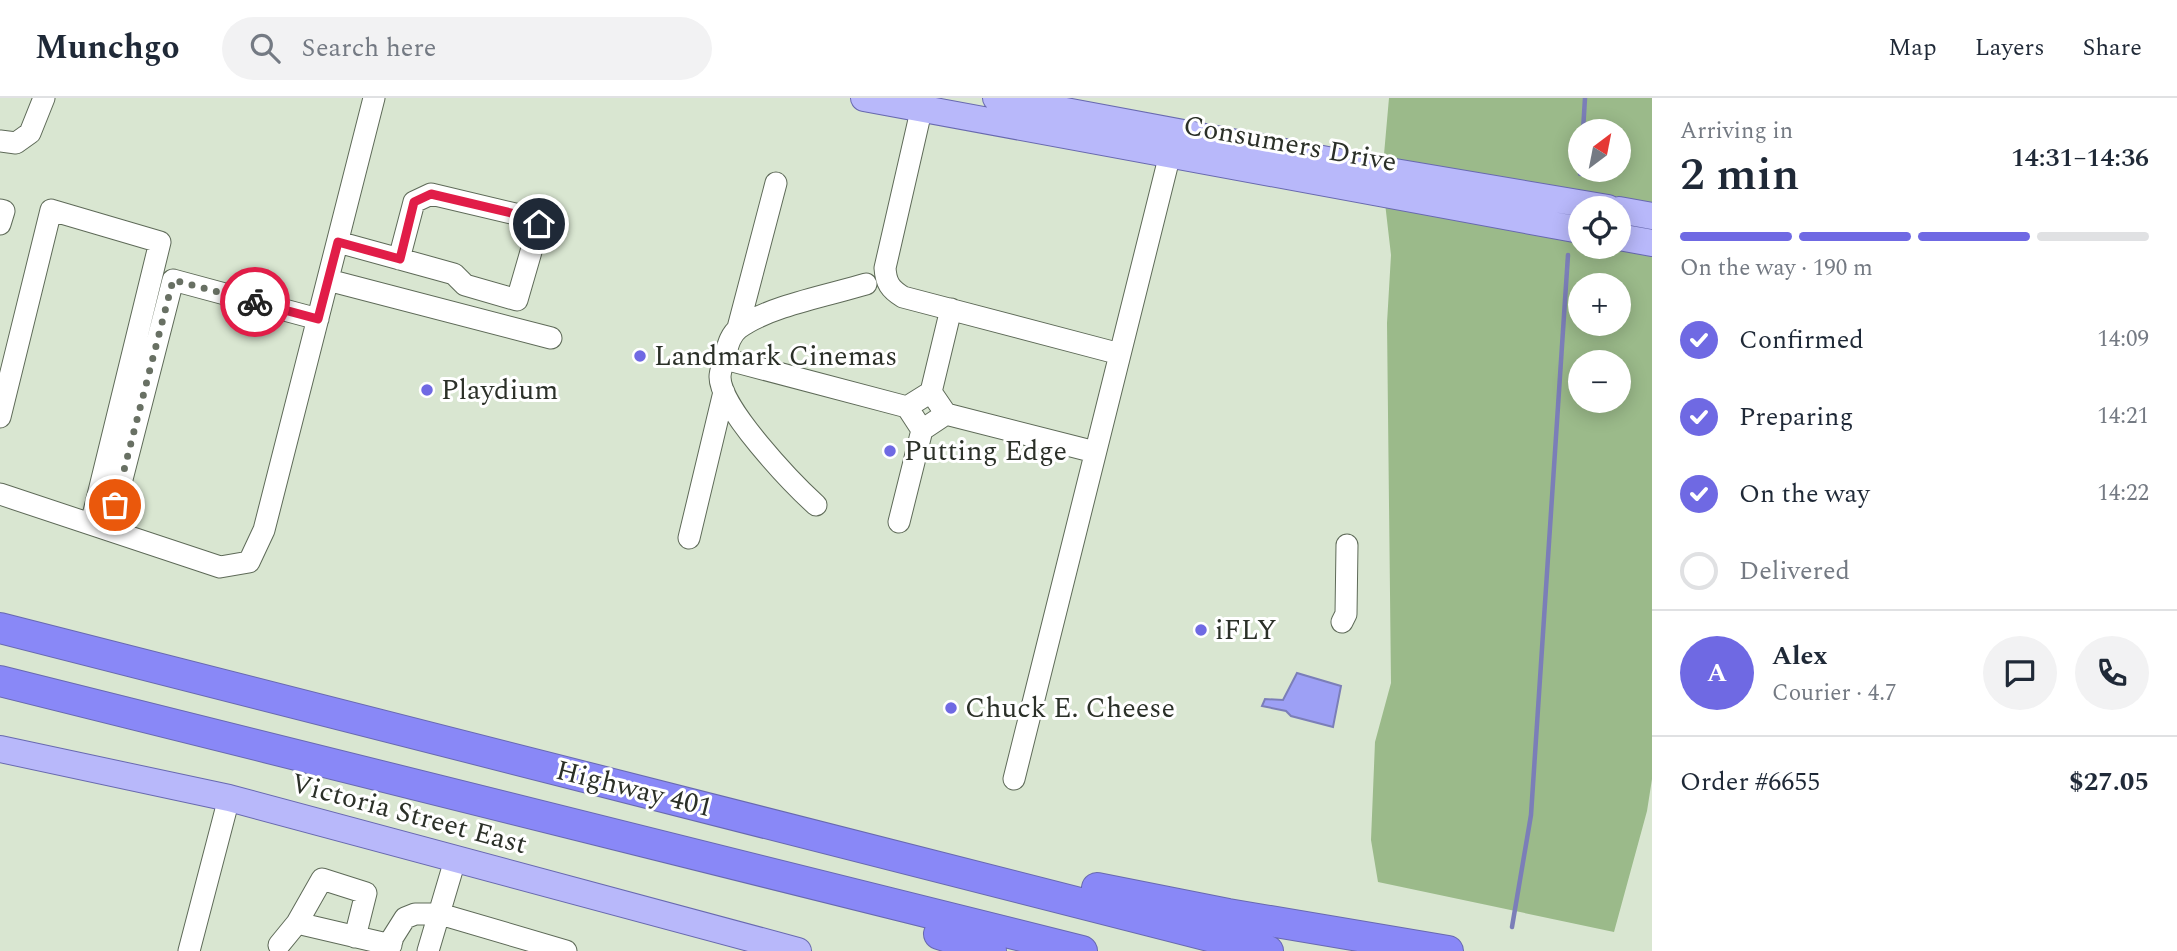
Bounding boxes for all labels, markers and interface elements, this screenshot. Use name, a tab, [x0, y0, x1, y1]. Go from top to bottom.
search box	[222, 17, 712, 80]
text: Munchgo	[35, 23, 180, 73]
text: Search here	[302, 28, 436, 68]
icon: search	[246, 29, 284, 67]
text: Map	[1888, 30, 1937, 66]
text: Layers	[1975, 30, 2045, 66]
text: Share	[2083, 30, 2142, 66]
street label: Consumers Drive	[1180, 104, 1400, 184]
text: Arriving in	[1680, 114, 1793, 149]
north arrow	[1568, 119, 1631, 182]
map controls	[1568, 119, 1631, 413]
text: 14:31–14:36	[2011, 138, 2149, 178]
text: 2 min	[1680, 140, 1799, 210]
pin	[509, 194, 569, 254]
button: locate	[1568, 196, 1631, 259]
icon: home	[520, 205, 558, 243]
text: On the way · 190 m	[1680, 251, 1873, 286]
courier	[220, 267, 290, 337]
button: +	[1568, 273, 1631, 336]
icon: bike	[236, 283, 274, 321]
text: Confirmed	[1739, 320, 1864, 360]
icon: check	[1680, 321, 1718, 359]
text: 14:09	[2097, 322, 2149, 357]
place label: Landmark Cinemas	[654, 335, 897, 378]
marker: Landmark Cinemas	[632, 348, 648, 364]
button: −	[1568, 350, 1631, 413]
place label: Playdium	[441, 369, 558, 412]
marker: Playdium	[419, 382, 435, 398]
text: Preparing	[1739, 397, 1853, 437]
icon: check	[1680, 398, 1718, 436]
text: 14:21	[2097, 399, 2149, 434]
place label: Putting Edge	[904, 430, 1067, 473]
marker: Putting Edge	[882, 443, 898, 459]
text: On the way	[1739, 474, 1870, 514]
pin	[85, 475, 145, 535]
icon: check	[1680, 475, 1718, 513]
text: 14:22	[2097, 476, 2149, 511]
icon: bag	[96, 486, 134, 524]
text: Delivered	[1739, 551, 1850, 591]
place label: iFLY	[1215, 609, 1277, 652]
marker: iFLY	[1193, 622, 1209, 638]
text: Alex	[1772, 636, 1827, 676]
button: chat	[1983, 636, 2057, 710]
button: phone	[2075, 636, 2149, 710]
text: A	[1707, 653, 1727, 693]
text: Courier · 4.7	[1772, 676, 1897, 711]
place label: Chuck E. Cheese	[965, 687, 1175, 730]
marker: Chuck E. Cheese	[943, 700, 959, 716]
street label: Highway 401	[551, 749, 717, 829]
street label: Victoria Street East	[286, 762, 532, 866]
text: Order #6655	[1680, 762, 1820, 802]
text: $27.05	[2069, 762, 2149, 802]

